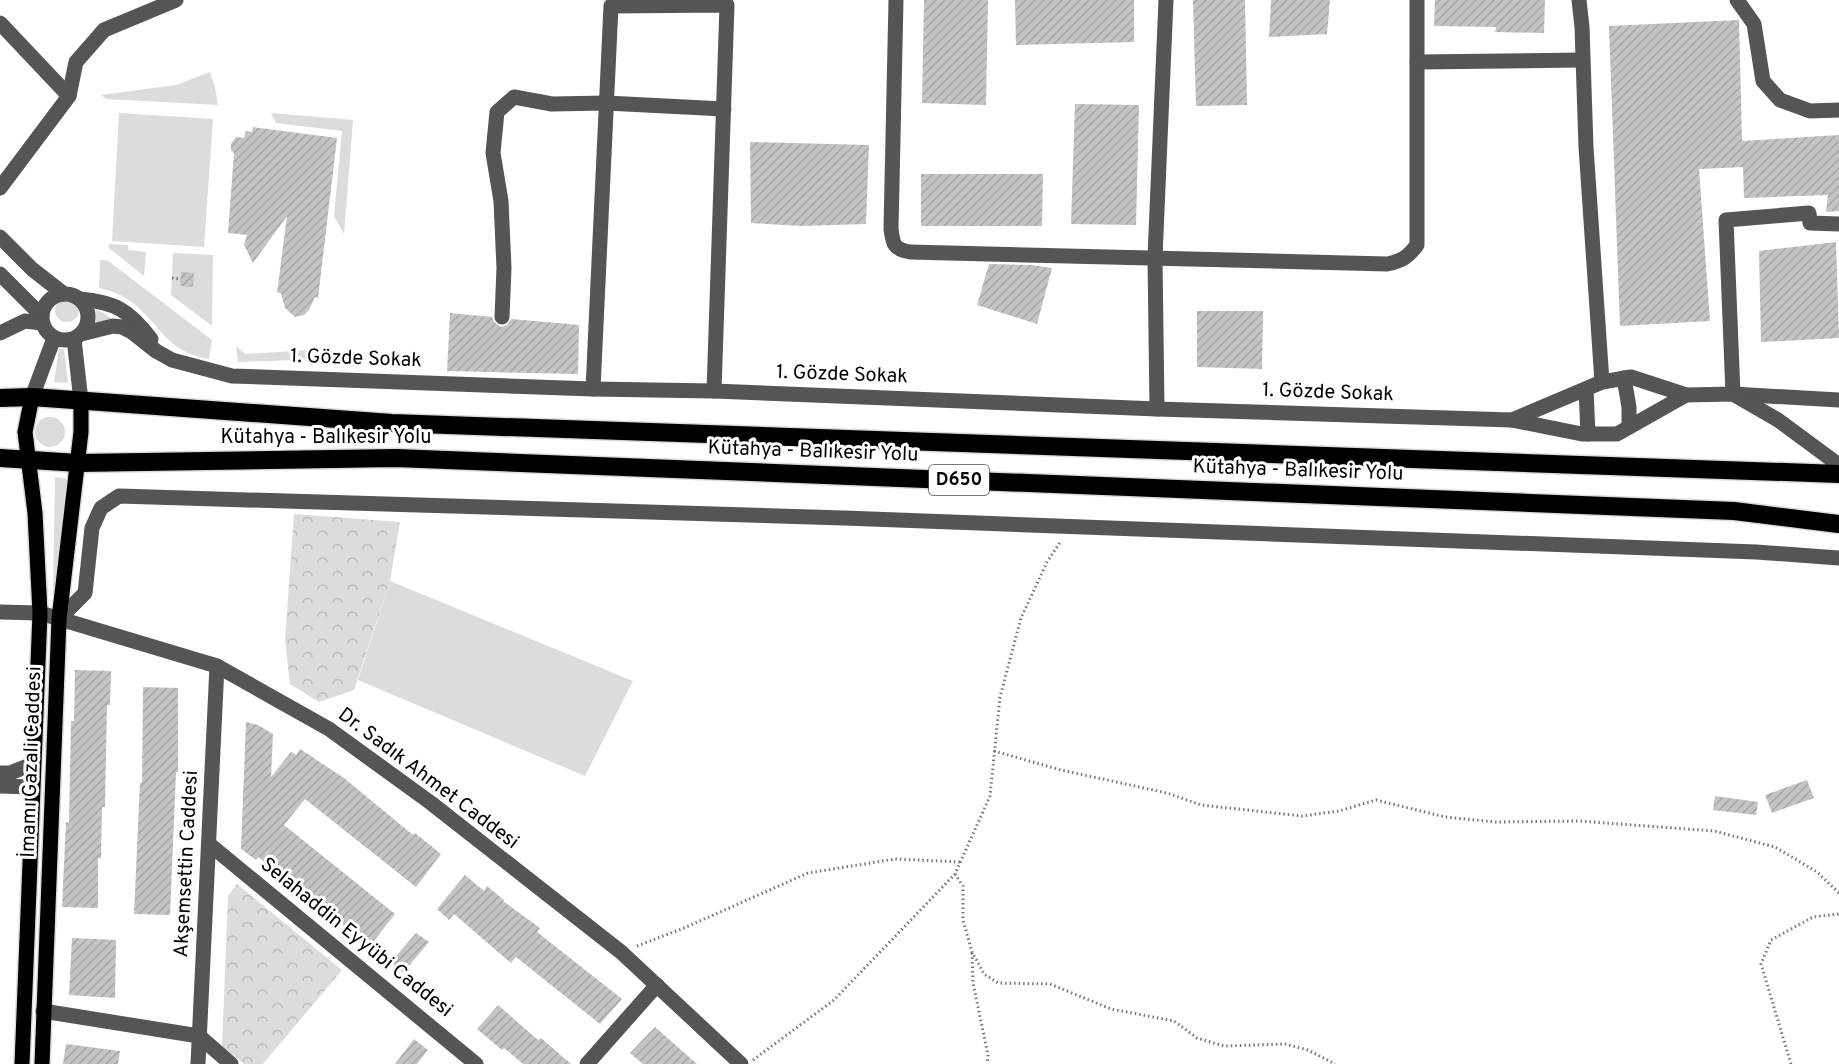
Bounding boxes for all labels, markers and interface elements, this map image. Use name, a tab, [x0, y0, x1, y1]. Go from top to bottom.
street label: 1. Gözde Sokak	[290, 344, 422, 374]
street label: 1. Gözde Sokak	[776, 360, 908, 390]
street label: 1. Gözde Sokak	[1262, 378, 1394, 408]
street label: Kütahya - Balıkesir Yolu	[221, 425, 431, 451]
street label: Kütahya - Balıkesir Yolu	[707, 435, 919, 469]
street label: Kütahya - Balıkesir Yolu	[1192, 454, 1404, 488]
road number: D650	[929, 465, 989, 495]
street label: İmamı Gazali Caddesi	[15, 666, 48, 858]
street label: Dr. Sadık Ahmet Caddesi	[332, 702, 524, 856]
street label: Akşemsettin Caddesi	[169, 770, 205, 958]
street label: Selahaddin Eyyübi Caddesi	[255, 852, 457, 1024]

